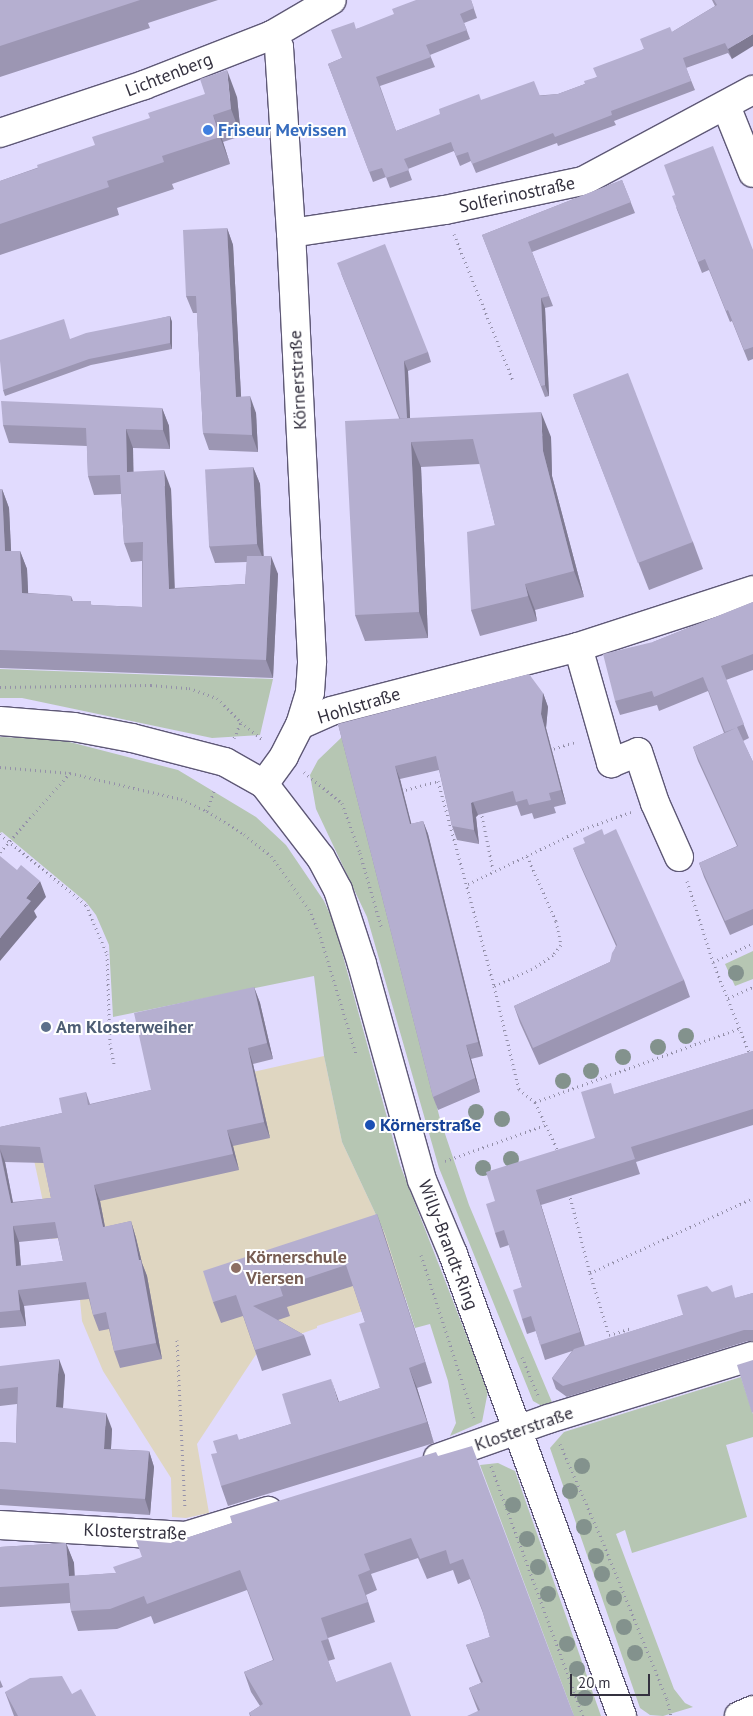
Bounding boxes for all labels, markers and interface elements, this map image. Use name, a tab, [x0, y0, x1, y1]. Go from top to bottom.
street label: Lichtenberg	[122, 48, 216, 102]
place label: Friseur Mevissen	[218, 119, 346, 141]
marker: Friseur Mevissen	[202, 124, 214, 136]
street label: Solferinostraße	[457, 172, 577, 218]
street label: Körnerstraße	[285, 330, 311, 430]
street label: Hohlstraße	[315, 683, 403, 729]
place label: Am Klosterweiher	[56, 1016, 193, 1038]
marker: Am Klosterweiher	[40, 1021, 52, 1033]
place label: Körnerstraße	[380, 1114, 481, 1136]
marker: Körnerstraße	[364, 1119, 376, 1131]
street label: Willy-Brandt-Ring	[413, 1177, 483, 1313]
place label: Körnerschule Viersen	[246, 1247, 347, 1290]
marker: Körnerschule Viersen	[230, 1262, 242, 1274]
street label: Klosterstraße	[472, 1402, 576, 1456]
street label: Klosterstraße	[83, 1519, 187, 1545]
scale bar	[573, 1664, 653, 1696]
text: 20 m	[578, 1673, 611, 1692]

